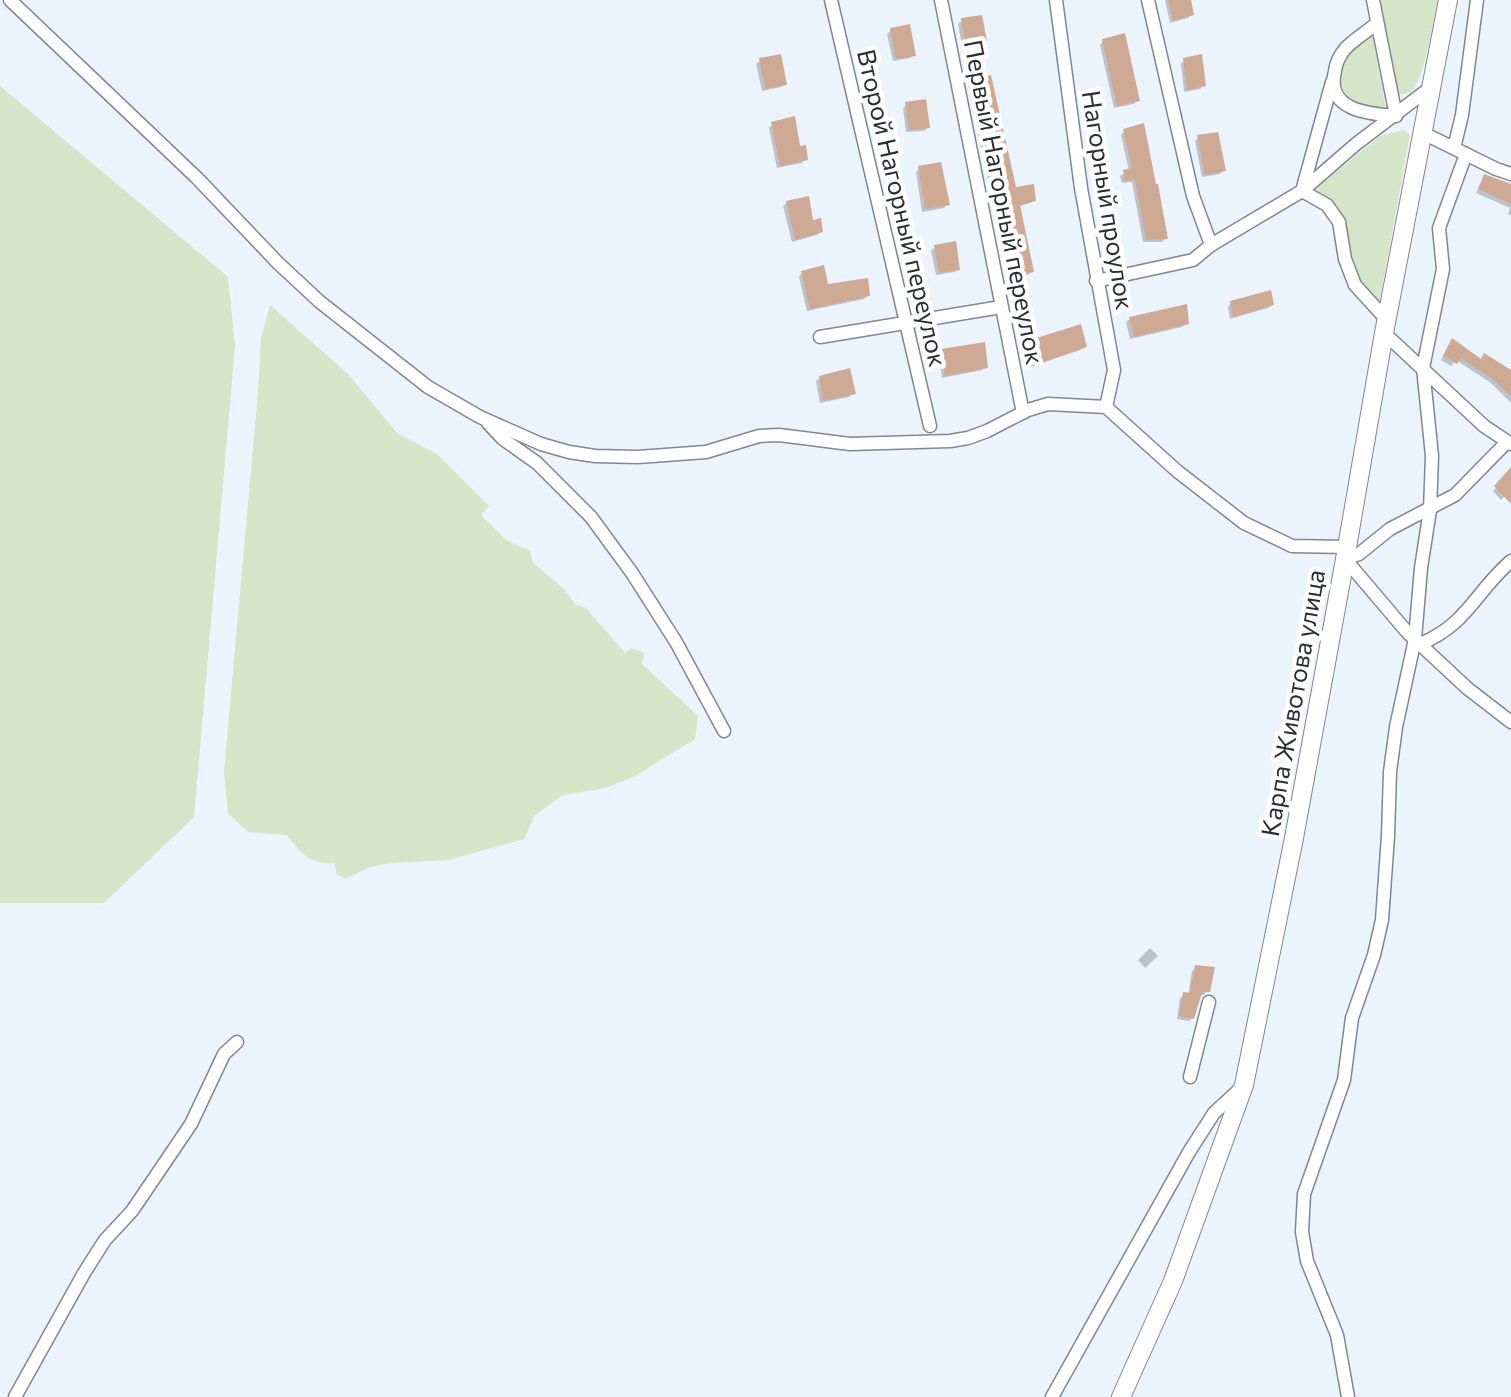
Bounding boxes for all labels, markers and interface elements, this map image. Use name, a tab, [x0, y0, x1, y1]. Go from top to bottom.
street label: Первый Нагорный переулок	[959, 37, 1051, 367]
street label: Второй Нагорный переулок	[852, 46, 954, 369]
street label: Нагорный проулок	[1077, 88, 1141, 312]
street label: Карпа Животова улица	[1254, 567, 1330, 839]

